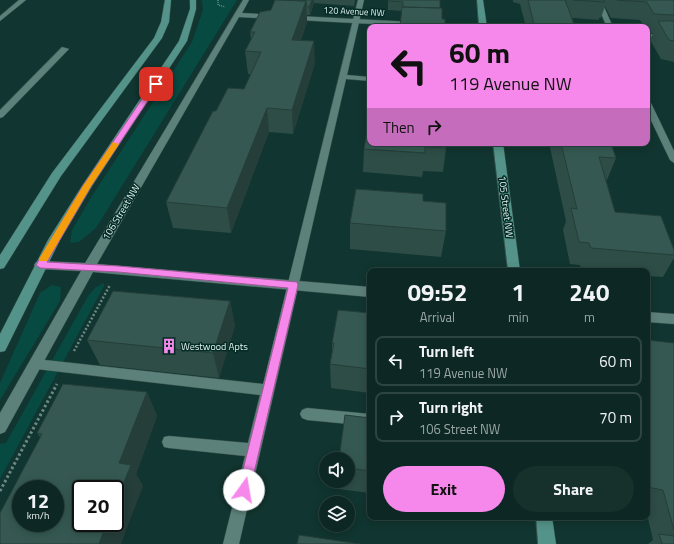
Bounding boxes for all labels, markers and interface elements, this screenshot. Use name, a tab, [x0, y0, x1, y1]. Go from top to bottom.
street label: 120 Avenue NW	[323, 3, 385, 19]
text: 60 m	[449, 31, 510, 74]
icon: left	[383, 40, 435, 92]
pin	[139, 67, 173, 101]
text: 119 Avenue NW	[449, 70, 572, 97]
icon: arrive	[145, 73, 167, 95]
text: Then	[383, 116, 415, 139]
icon: right	[423, 116, 445, 138]
street label: 105 Street NW	[495, 175, 517, 239]
street label: 106 Street NW	[98, 181, 144, 243]
text: 09:52	[408, 274, 467, 310]
text: 1	[512, 274, 525, 310]
text: 240	[569, 274, 609, 310]
text: Arrival	[420, 307, 455, 327]
text: min	[508, 307, 529, 327]
text: m	[584, 307, 595, 327]
building icon: Westwood Apts	[160, 337, 178, 355]
place label: Westwood Apts	[181, 339, 248, 354]
text: Turn left	[419, 340, 474, 363]
icon: left	[385, 350, 407, 372]
text: 60 m	[599, 350, 632, 373]
text: 119 Avenue NW	[419, 363, 508, 383]
text: Turn right	[419, 396, 483, 419]
icon: right	[385, 406, 407, 428]
text: 70 m	[599, 406, 632, 429]
text: 106 Street NW	[419, 419, 500, 439]
map controls	[319, 452, 355, 532]
button: sound	[319, 452, 355, 488]
button: Exit	[383, 466, 505, 512]
button: Share	[513, 466, 634, 512]
position arrow	[223, 469, 265, 511]
speed limit sign: 20	[72, 480, 124, 532]
text: 12	[27, 485, 49, 516]
button: layers	[319, 496, 355, 532]
text: km/h	[27, 508, 49, 523]

